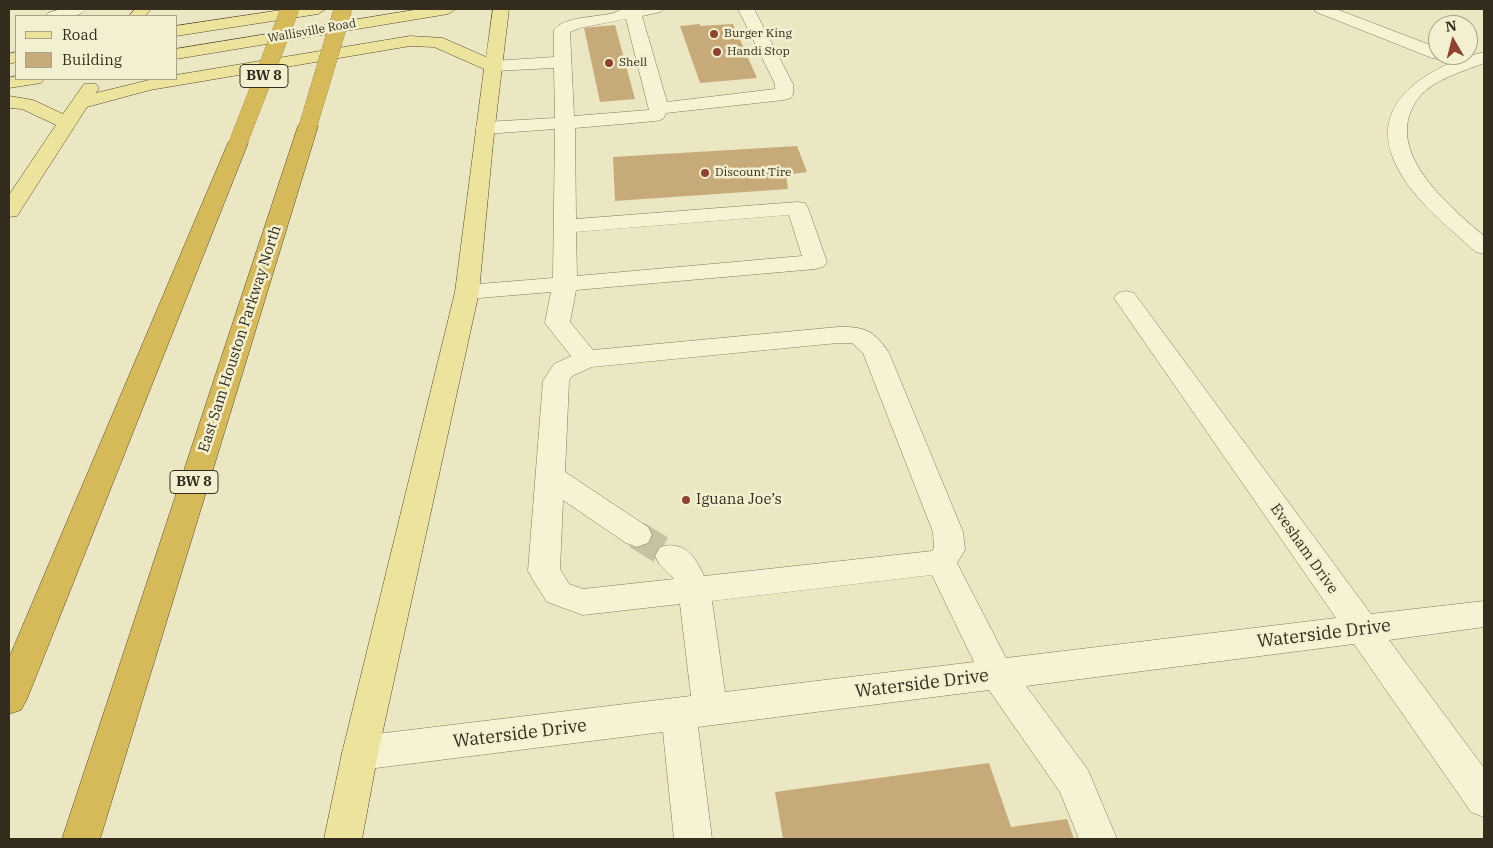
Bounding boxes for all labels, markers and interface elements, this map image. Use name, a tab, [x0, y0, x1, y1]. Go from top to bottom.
legend	[15, 15, 178, 80]
north arrow	[1428, 15, 1478, 65]
street label: Wallisville Road	[267, 16, 357, 46]
text: N	[1444, 16, 1458, 36]
text: Road	[62, 25, 98, 44]
place label: Burger King	[724, 27, 792, 41]
marker: Burger King	[708, 28, 720, 40]
place label: Handi Stop	[727, 45, 790, 59]
marker: Handi Stop	[711, 46, 723, 58]
text: Building	[62, 50, 122, 69]
place label: Shell	[619, 56, 647, 70]
marker: Shell	[603, 57, 615, 69]
road number: BW 8	[240, 64, 288, 88]
place label: Discount Tire	[715, 166, 791, 180]
marker: Discount Tire	[699, 167, 711, 179]
street label: East Sam Houston Parkway North	[195, 223, 285, 455]
road number: BW 8	[170, 471, 218, 494]
place label: Iguana Joe’s	[696, 491, 782, 509]
marker: Iguana Joe’s	[680, 494, 692, 506]
street label: Evesham Drive	[1266, 500, 1342, 598]
street label: Waterside Drive	[1256, 615, 1392, 653]
street label: Waterside Drive	[854, 665, 990, 703]
street label: Waterside Drive	[452, 715, 588, 753]

